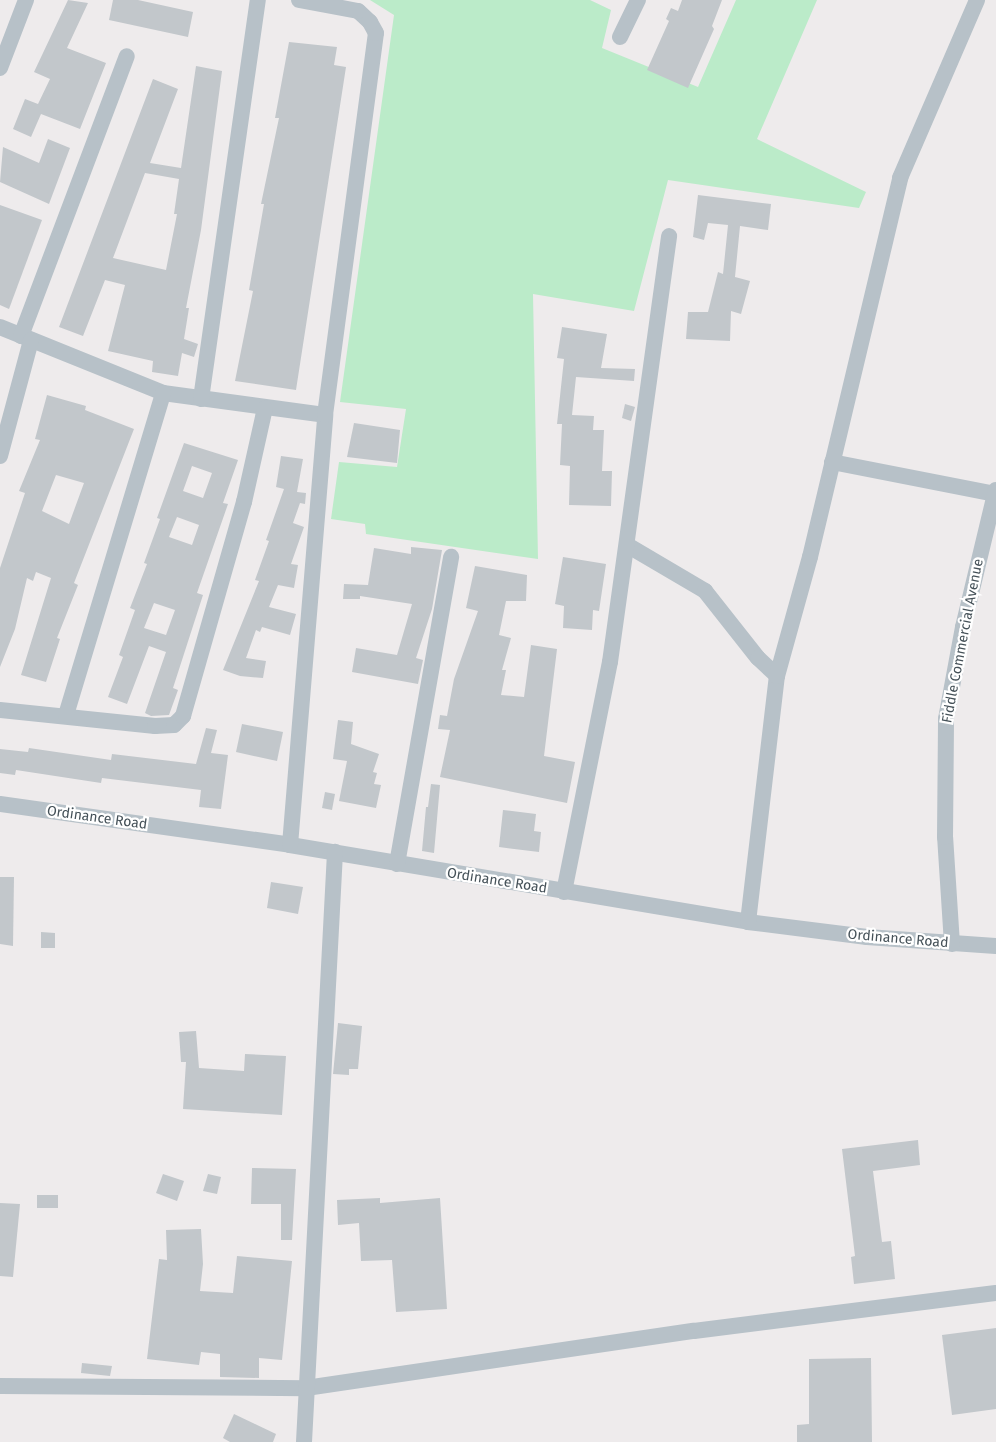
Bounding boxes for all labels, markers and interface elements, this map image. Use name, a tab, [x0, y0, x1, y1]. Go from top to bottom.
street label: Fiddle Commercial Avenue	[939, 557, 987, 725]
street label: Ordinance Road	[46, 803, 148, 833]
street label: Ordinance Road	[446, 865, 548, 897]
street label: Ordinance Road	[847, 926, 949, 952]

